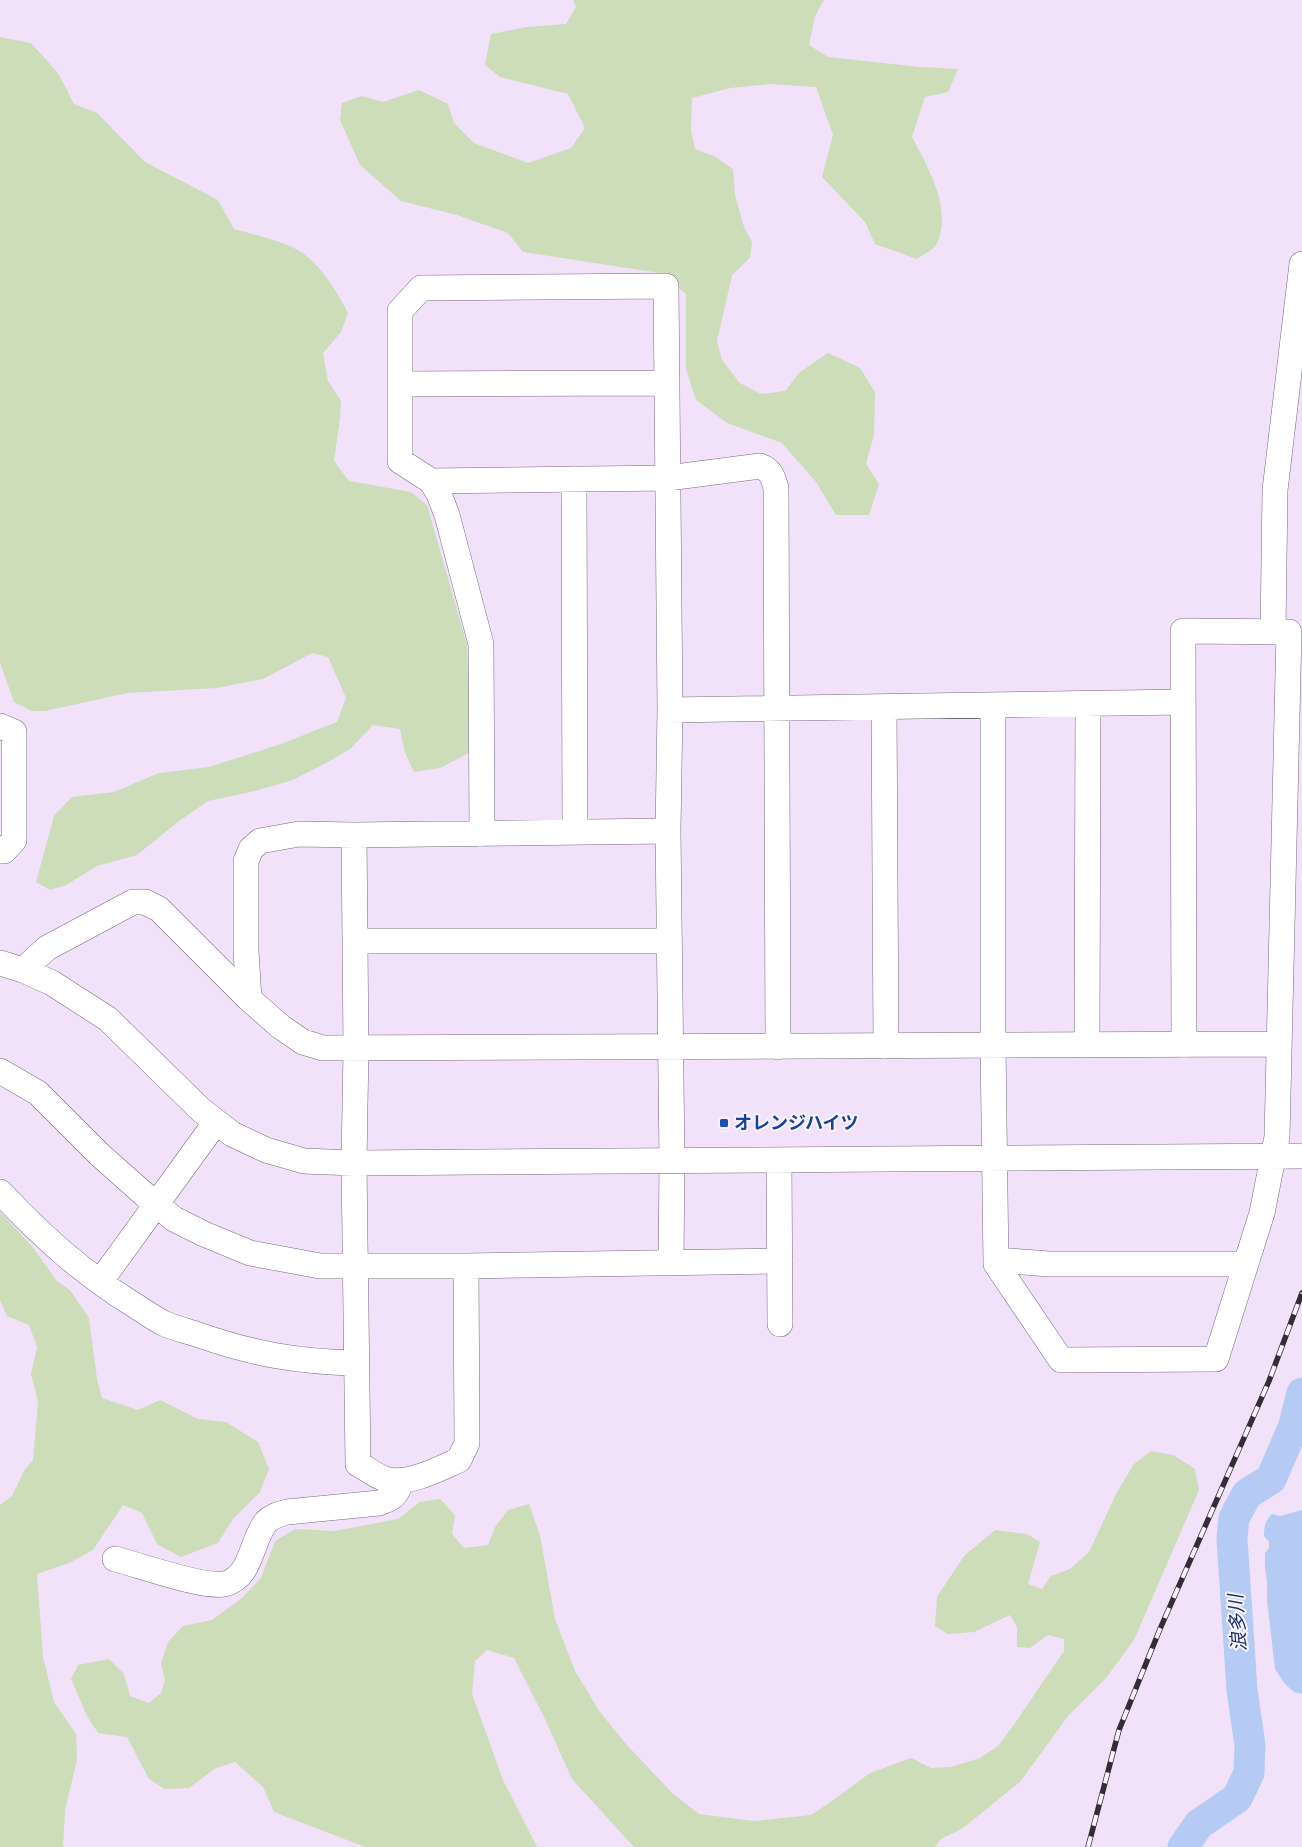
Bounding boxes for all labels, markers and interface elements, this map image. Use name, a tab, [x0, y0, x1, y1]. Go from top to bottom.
place label: オレンジハイツ	[734, 1114, 859, 1133]
marker: オレンジハイツ	[718, 1117, 730, 1129]
water label: 浪多川	[1226, 1592, 1250, 1652]

